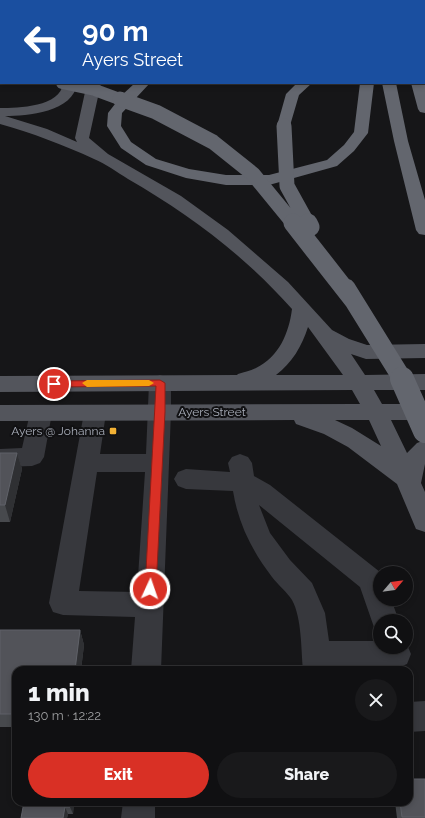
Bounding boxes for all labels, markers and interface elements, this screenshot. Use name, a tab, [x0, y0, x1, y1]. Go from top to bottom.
text: 90 m	[82, 15, 148, 48]
icon: left	[16, 16, 68, 68]
text: Ayers Street	[82, 49, 183, 70]
pin	[37, 367, 71, 401]
icon: arrive	[43, 373, 65, 395]
street label: Ayers Street	[178, 405, 246, 419]
place label: Ayers @ Johanna	[11, 424, 105, 438]
marker: Ayers @ Johanna	[108, 426, 118, 436]
north arrow	[373, 566, 413, 606]
map controls	[373, 566, 413, 654]
position arrow	[129, 568, 171, 610]
button: search	[373, 614, 413, 654]
text: 1 min	[28, 678, 90, 707]
button: close	[355, 679, 397, 721]
text: 130 m · 12:22	[28, 708, 101, 723]
button: Exit	[28, 752, 209, 798]
button: Share	[217, 752, 397, 798]

